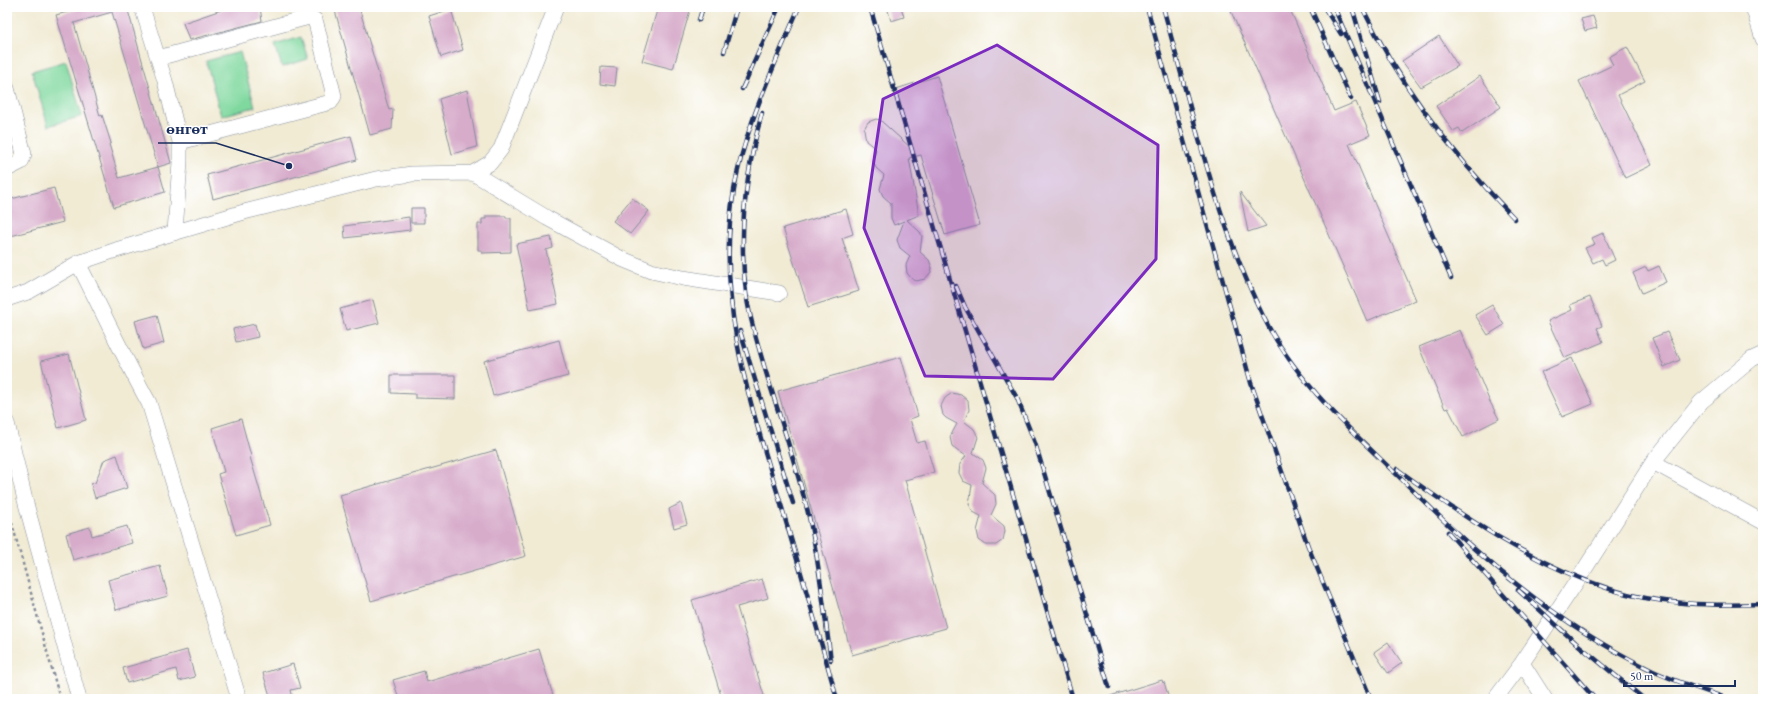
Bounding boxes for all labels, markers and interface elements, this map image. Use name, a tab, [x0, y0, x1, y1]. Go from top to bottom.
callout: өнгөт	[158, 114, 216, 143]
text: өнгөт	[166, 117, 208, 139]
scale bar	[1624, 662, 1735, 688]
text: 50 m	[1630, 668, 1654, 684]

